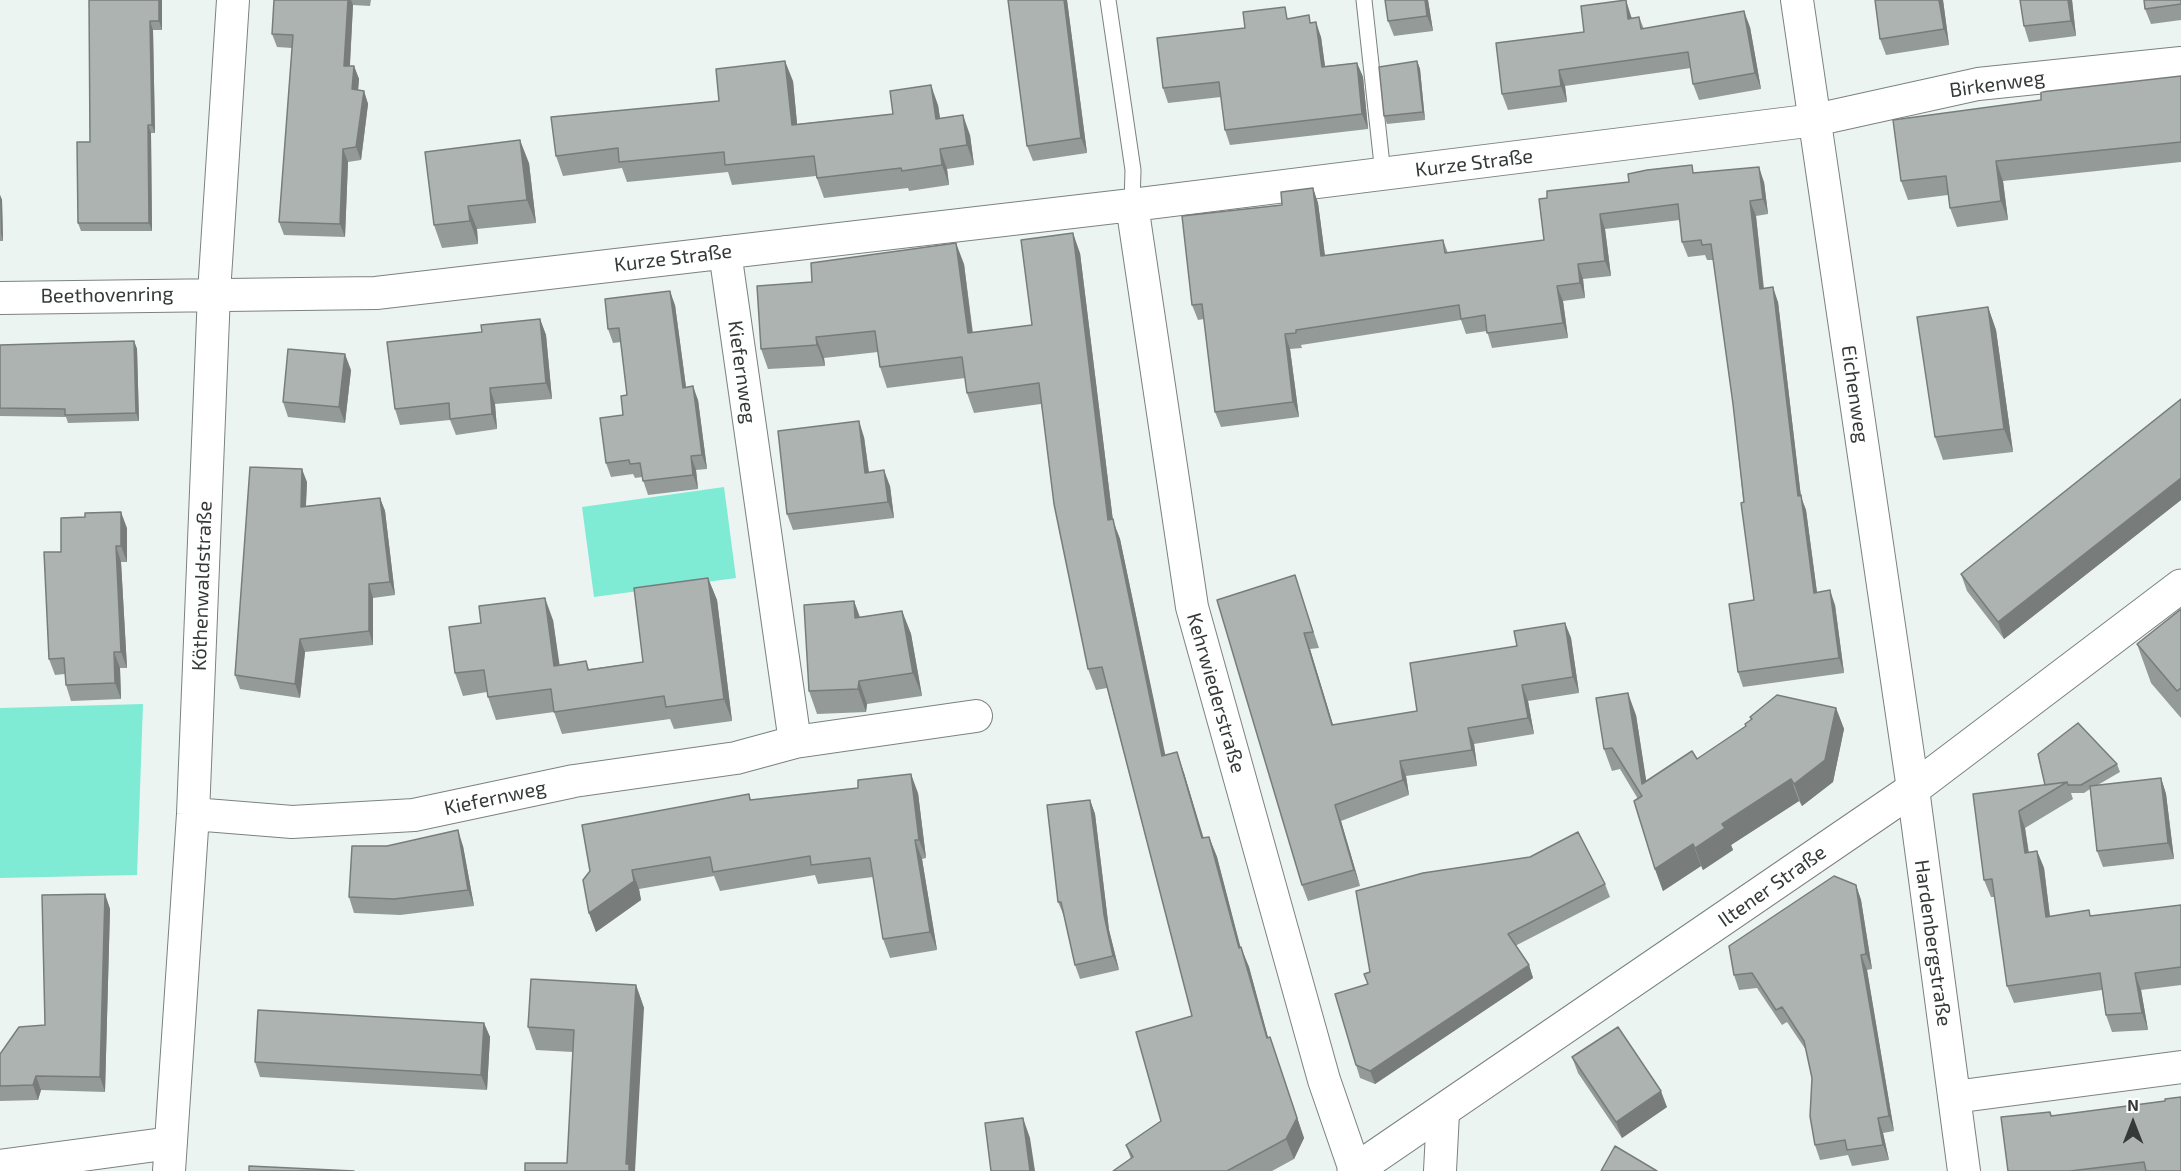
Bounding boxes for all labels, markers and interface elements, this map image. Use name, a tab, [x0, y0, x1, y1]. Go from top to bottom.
street label: Birkenweg	[1948, 65, 2046, 103]
street label: Kurze Straße	[1414, 144, 1534, 182]
street label: Kurze Straße	[613, 239, 733, 277]
street label: Beethovenring	[40, 282, 174, 308]
street label: Kiefernweg	[723, 319, 761, 425]
street label: Eichenweg	[1836, 344, 1874, 444]
street label: Köthenwaldstraße	[187, 500, 217, 672]
street label: Kehrwiederstraße	[1182, 610, 1250, 776]
street label: Kiefernweg	[442, 775, 548, 821]
street label: Iltener Straße	[1713, 840, 1831, 932]
street label: Hardenbergstraße	[1909, 858, 1957, 1028]
north arrow	[2103, 1093, 2163, 1153]
text: N	[2127, 1095, 2139, 1114]

